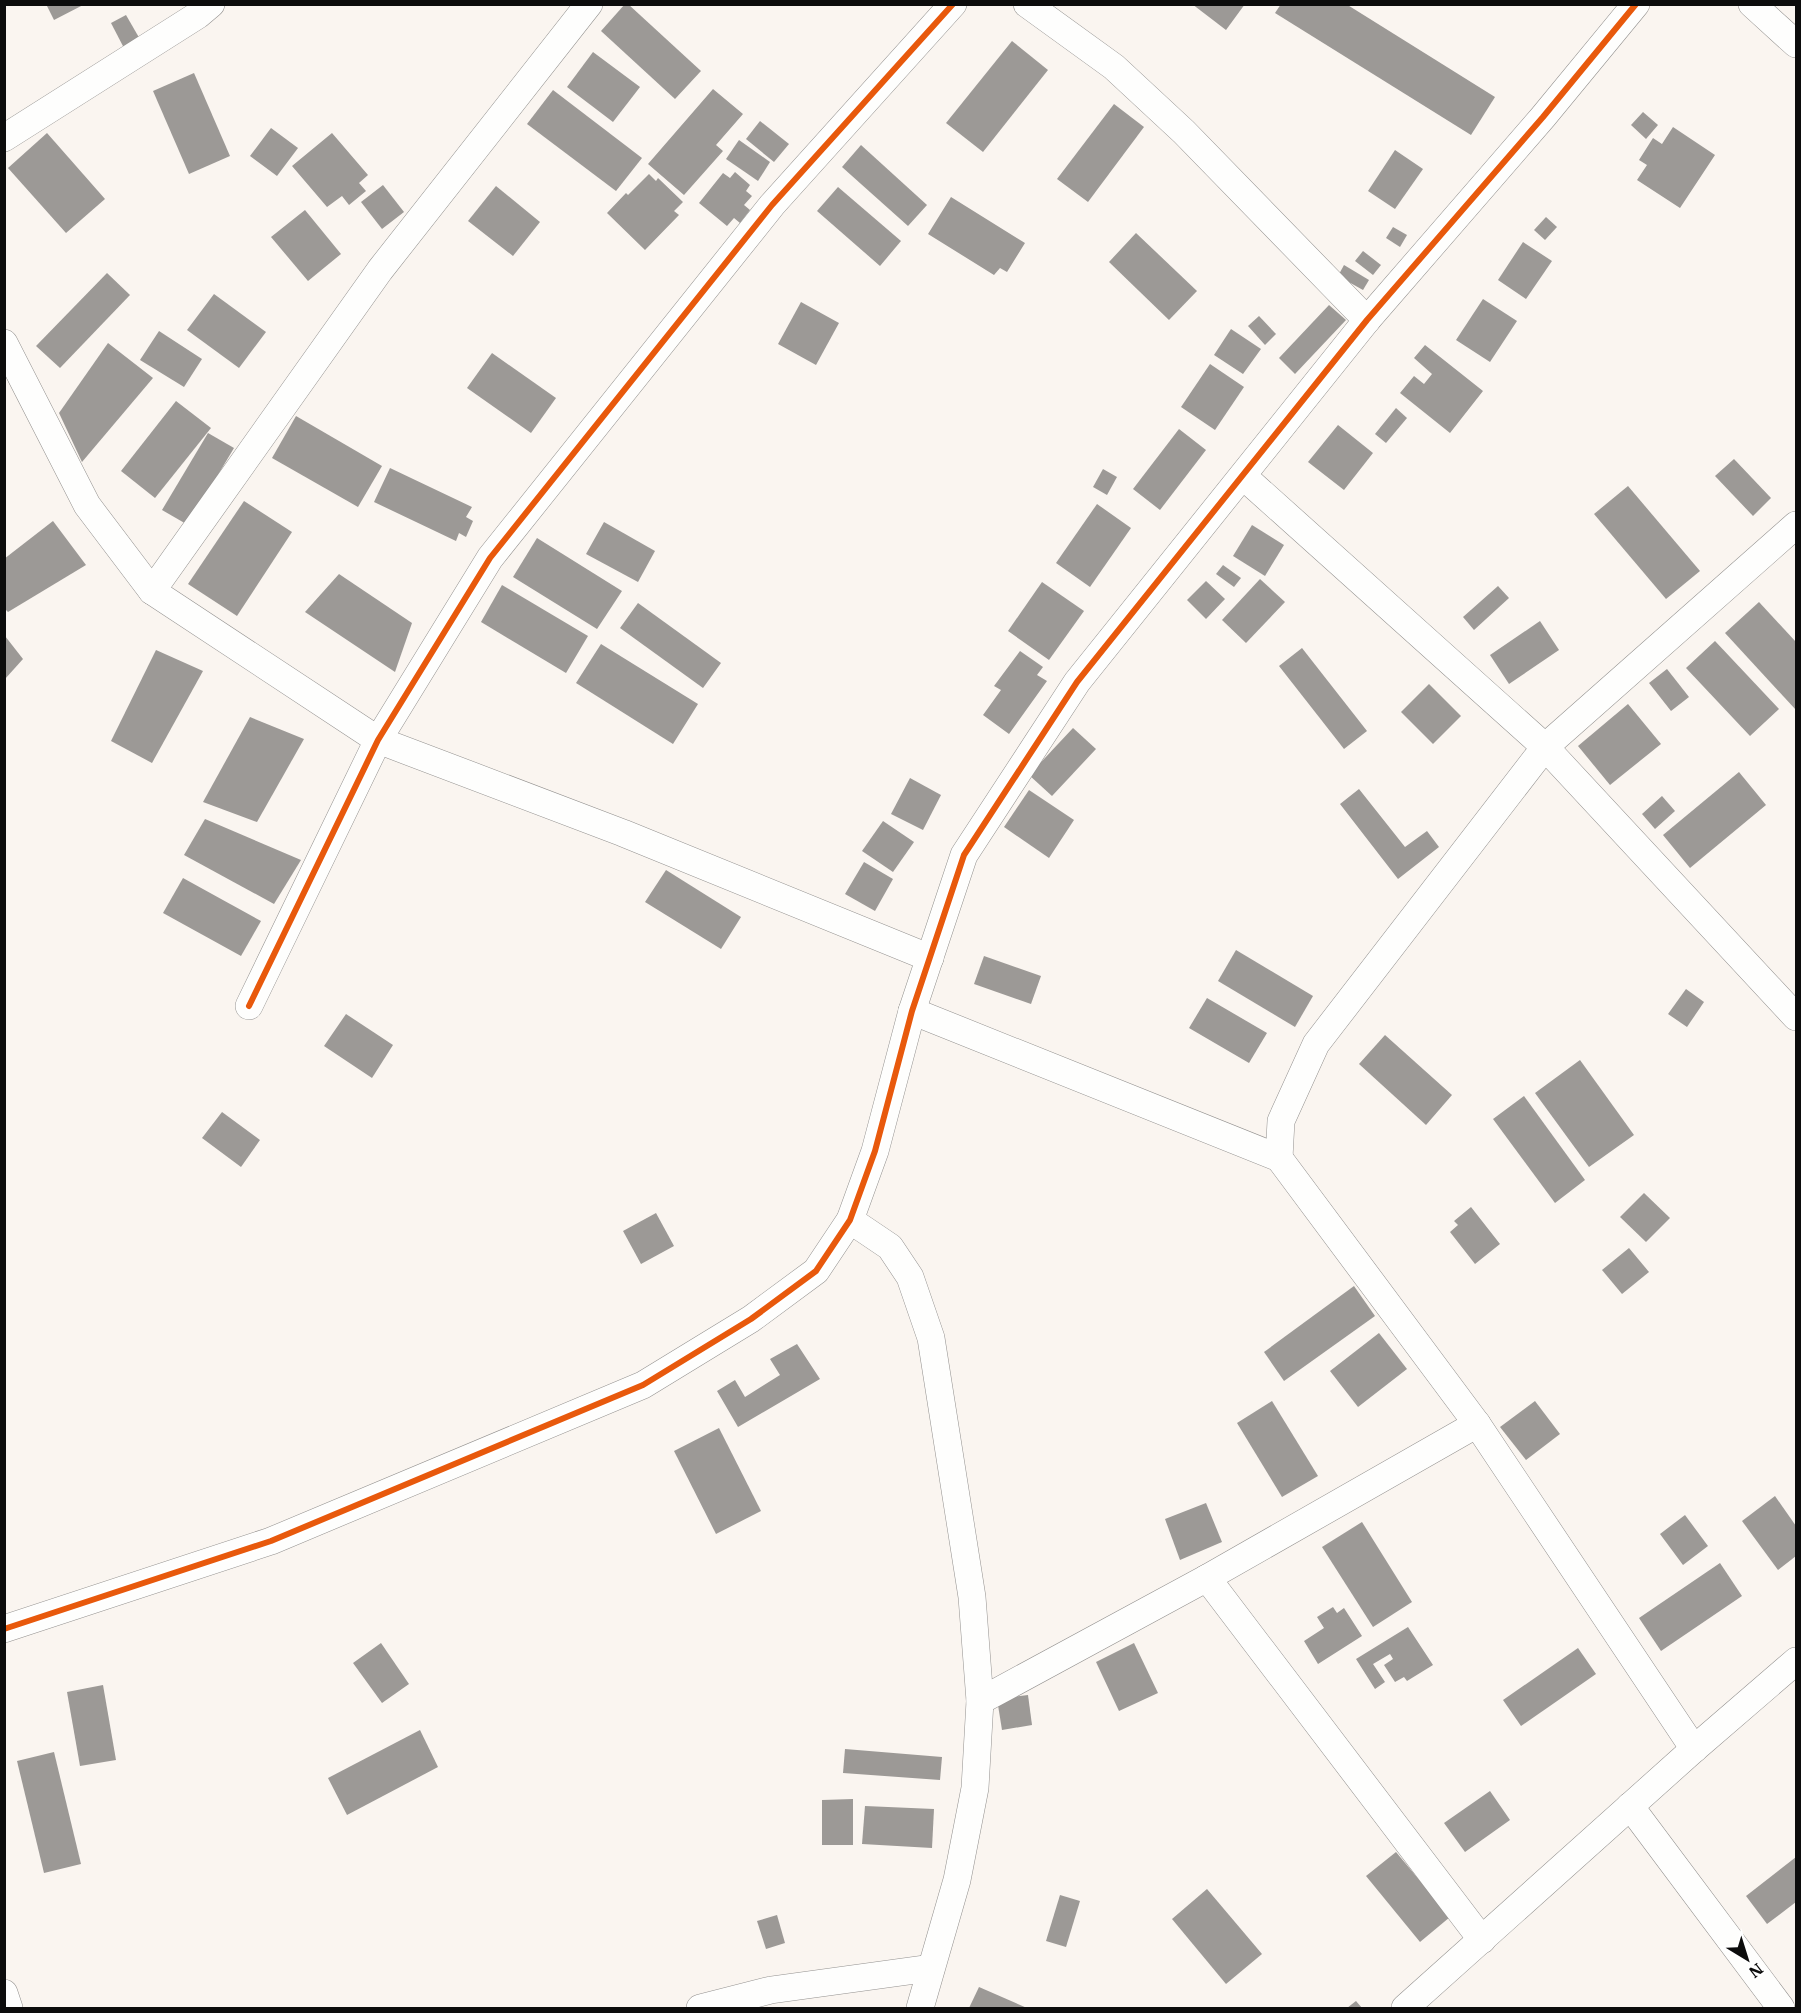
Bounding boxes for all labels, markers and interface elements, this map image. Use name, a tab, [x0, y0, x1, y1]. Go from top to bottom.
north arrow	[1717, 1929, 1777, 1989]
text: N	[1745, 1959, 1767, 1983]

